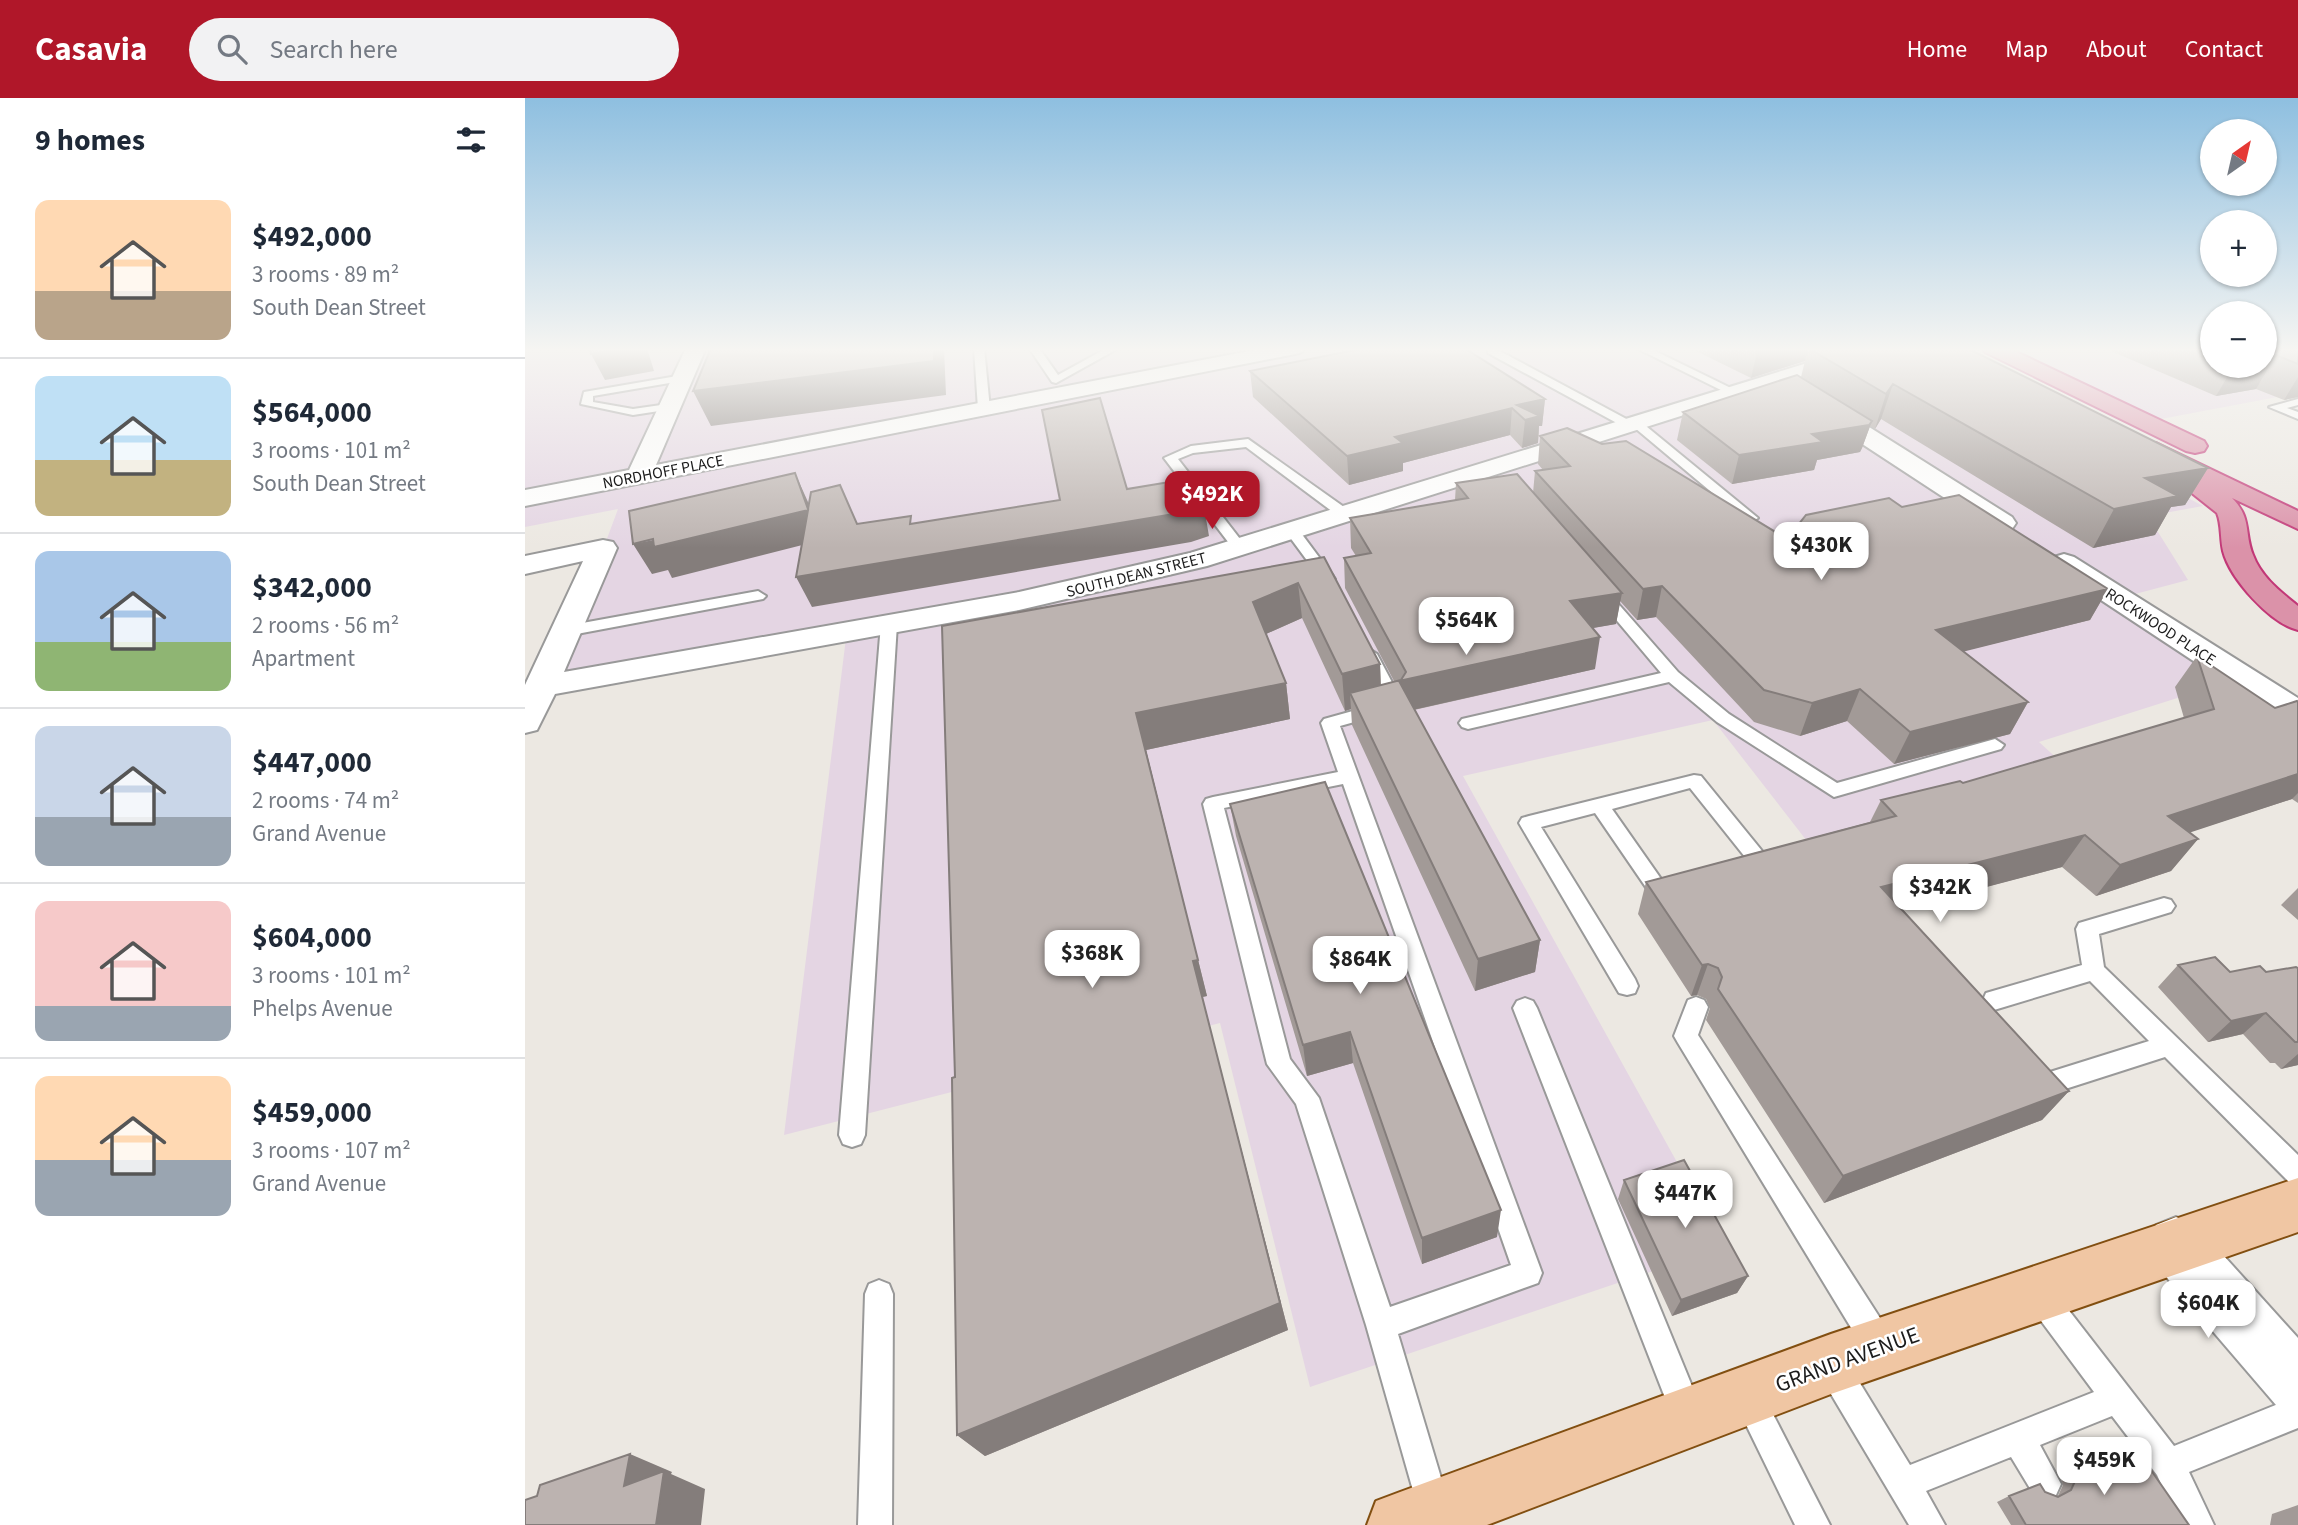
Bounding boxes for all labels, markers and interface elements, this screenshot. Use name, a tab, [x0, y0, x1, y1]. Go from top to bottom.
search box	[189, 18, 679, 81]
text: Casavia	[35, 26, 147, 73]
icon: search	[213, 30, 251, 68]
text: Search here	[269, 31, 398, 68]
text: Home	[1907, 32, 1967, 67]
text: Map	[2005, 32, 2048, 67]
text: About	[2086, 32, 2147, 67]
text: Contact	[2185, 32, 2263, 67]
text: 9 homes	[35, 119, 145, 162]
north arrow	[2200, 119, 2277, 196]
map controls	[2200, 119, 2277, 378]
icon: filters	[452, 121, 490, 159]
button: +	[2200, 210, 2277, 287]
text: $492,000	[252, 215, 372, 258]
icon: home	[91, 228, 175, 312]
text: 3 rooms · 89 m²	[252, 258, 399, 291]
text: South Dean Street	[252, 291, 426, 324]
button: −	[2200, 301, 2277, 378]
text: $564,000	[252, 391, 372, 434]
icon: home	[91, 404, 175, 488]
text: 3 rooms · 101 m²	[252, 434, 411, 467]
street label: NORDHOFF PLACE	[601, 449, 726, 495]
text: South Dean Street	[252, 467, 426, 500]
pin: $492K	[1163, 472, 1261, 531]
text: $492K	[1181, 477, 1243, 510]
pin: $430K	[1772, 522, 1870, 582]
text: $430K	[1790, 528, 1852, 561]
street label: SOUTH DEAN STREET	[1064, 547, 1209, 603]
text: $342,000	[252, 566, 372, 609]
icon: home	[91, 579, 175, 663]
street label: ROCKWOOD PLACE	[2101, 583, 2220, 671]
pin: $564K	[1417, 598, 1515, 657]
text: $564K	[1435, 603, 1497, 636]
text: 2 rooms · 56 m²	[252, 609, 399, 642]
text: Apartment	[252, 642, 355, 675]
text: $447,000	[252, 741, 372, 784]
icon: home	[91, 754, 175, 838]
text: 2 rooms · 74 m²	[252, 784, 399, 817]
text: Grand Avenue	[252, 817, 386, 850]
pin: $342K	[1891, 864, 1989, 924]
text: $342K	[1909, 870, 1971, 903]
text: $604,000	[252, 916, 372, 959]
icon: home	[91, 929, 175, 1013]
pin: $368K	[1043, 930, 1141, 990]
text: $368K	[1061, 936, 1123, 969]
pin: $864K	[1311, 936, 1409, 996]
text: $864K	[1329, 942, 1391, 975]
text: 3 rooms · 101 m²	[252, 959, 411, 992]
text: Phelps Avenue	[252, 992, 393, 1025]
text: $459,000	[252, 1091, 372, 1134]
icon: home	[91, 1104, 175, 1188]
text: 3 rooms · 107 m²	[252, 1134, 411, 1167]
text: Grand Avenue	[252, 1167, 386, 1200]
pin: $447K	[1636, 1170, 1734, 1230]
text: $447K	[1654, 1176, 1716, 1209]
pin: $604K	[2159, 1280, 2257, 1340]
text: $604K	[2177, 1286, 2239, 1319]
street label: GRAND AVENUE	[1770, 1318, 1924, 1401]
pin: $459K	[2055, 1438, 2153, 1497]
text: $459K	[2073, 1443, 2135, 1476]

